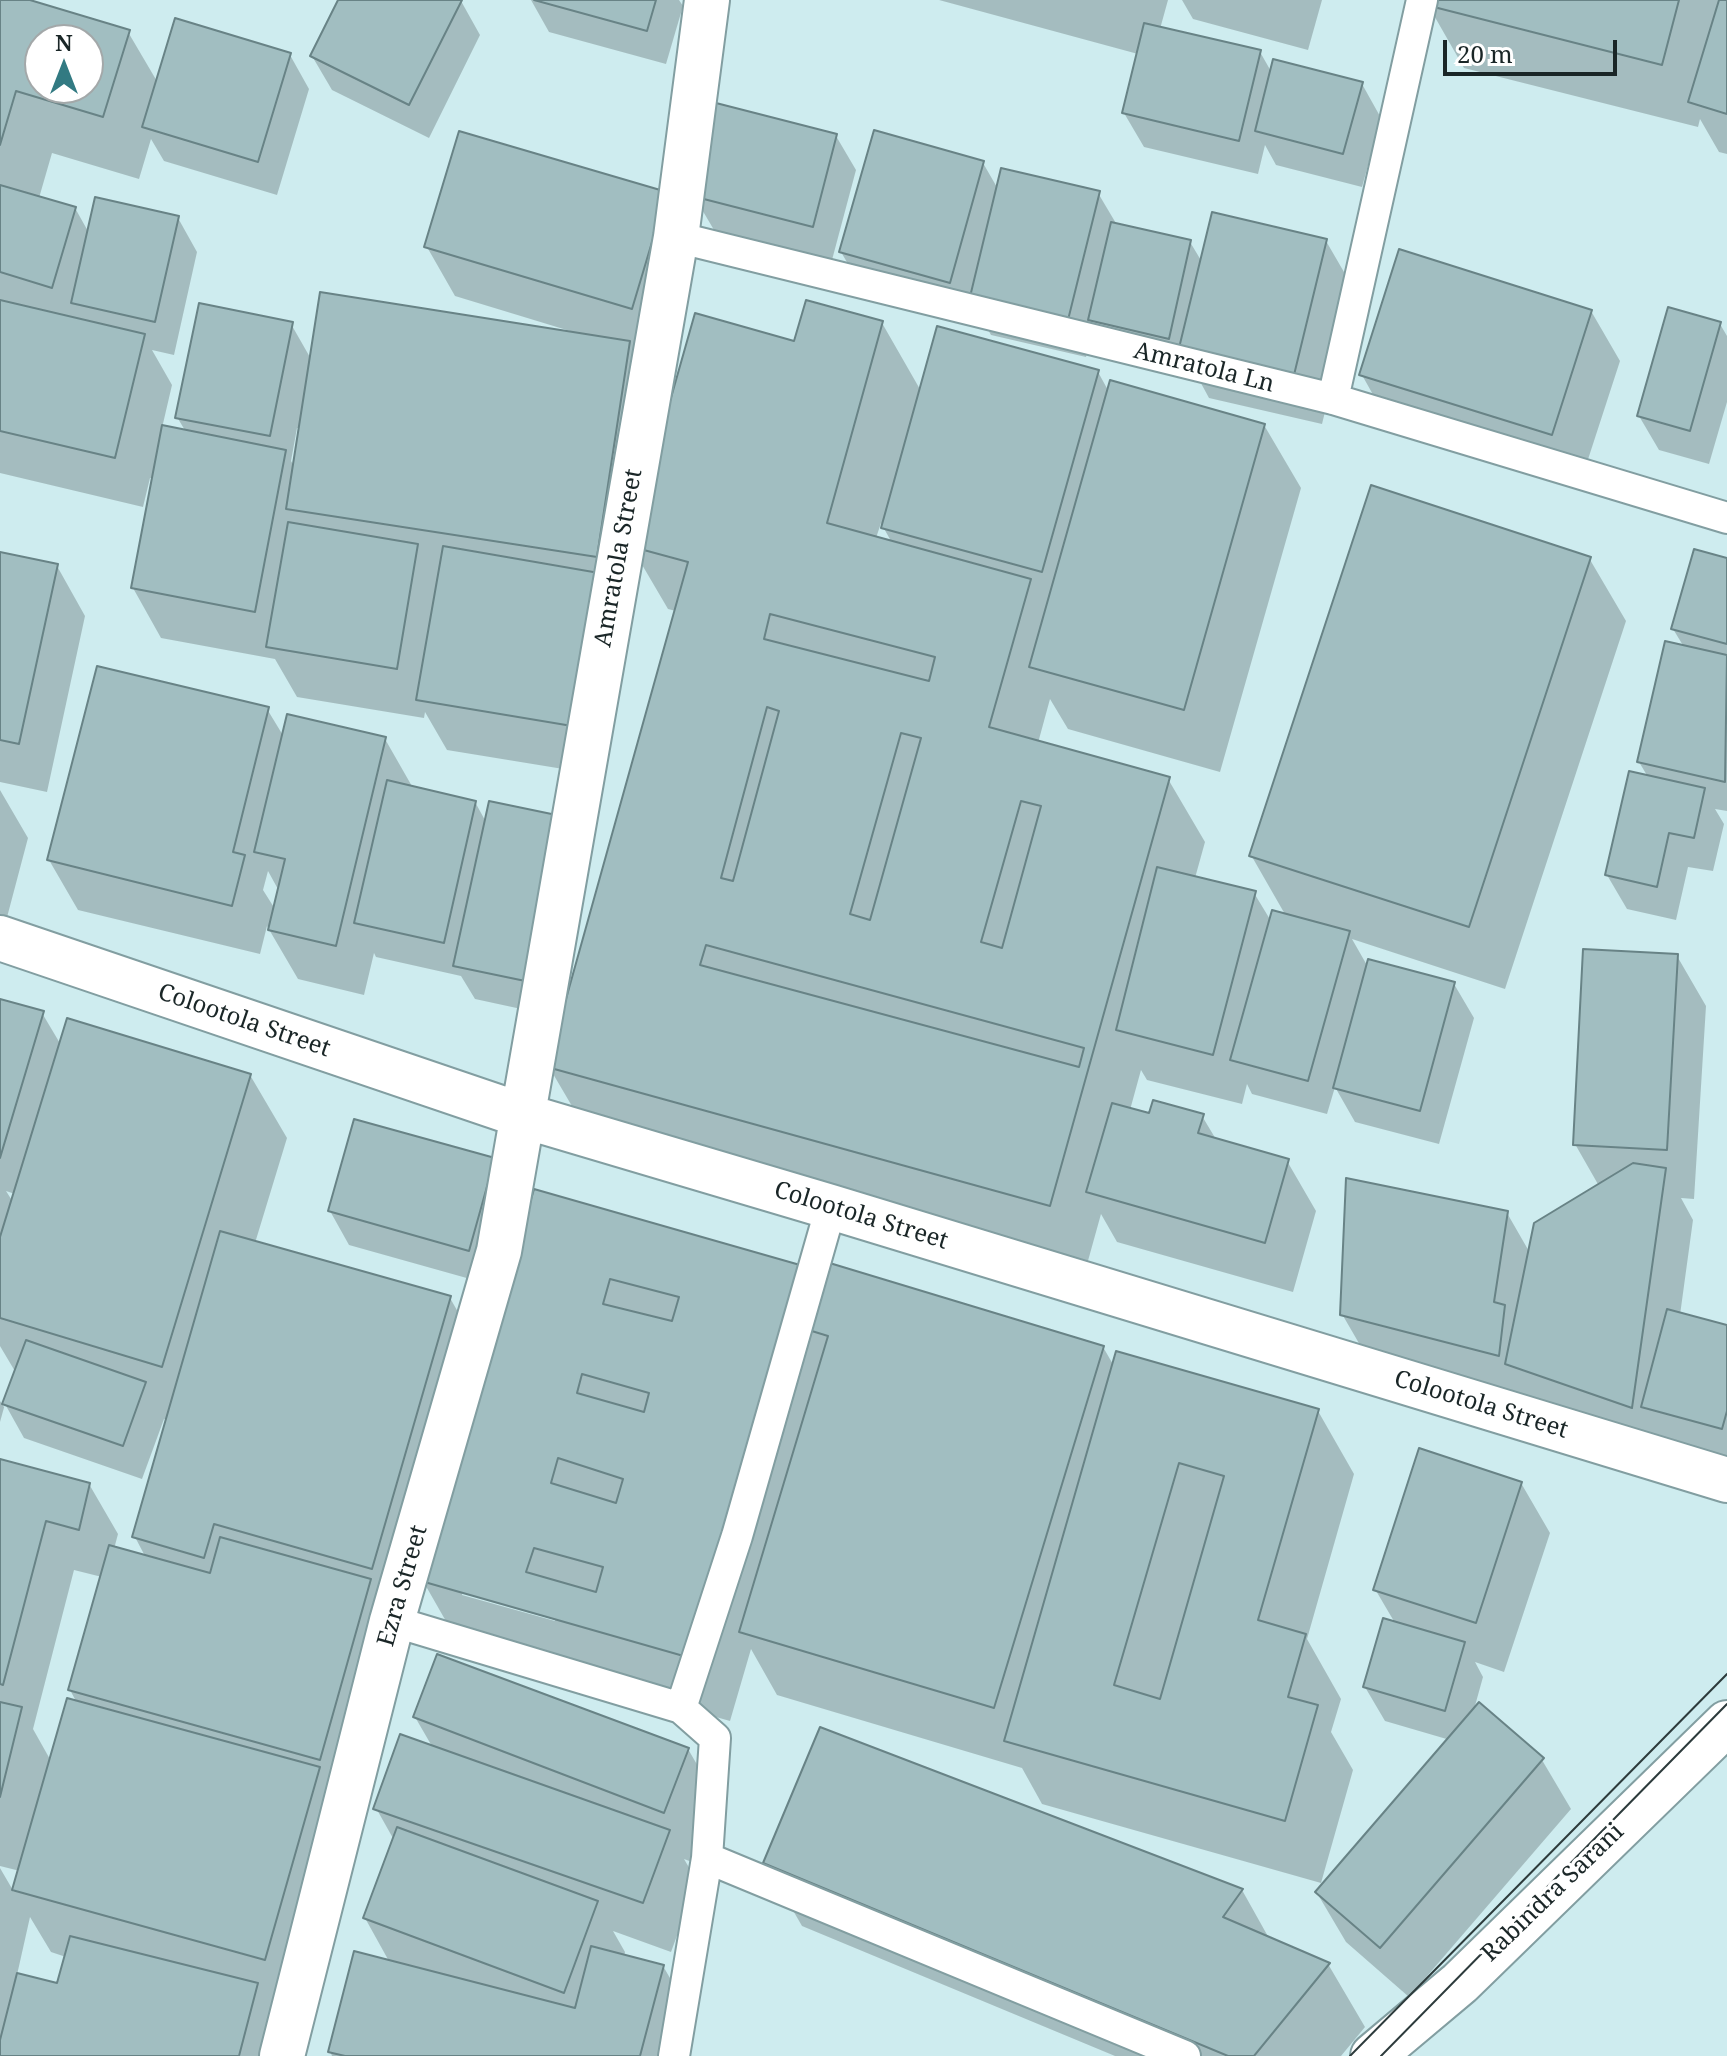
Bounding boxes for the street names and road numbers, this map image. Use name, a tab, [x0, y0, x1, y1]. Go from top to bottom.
street label: Amratola Ln	[1131, 337, 1277, 399]
street label: Amratola Street	[589, 467, 649, 649]
street label: Colootola Street	[154, 978, 334, 1064]
street label: Colootola Street	[771, 1176, 951, 1256]
street label: Colootola Street	[1391, 1365, 1571, 1445]
street label: Ezra Street	[372, 1522, 434, 1650]
street label: Rabindra Sarani	[1476, 1818, 1630, 1968]

